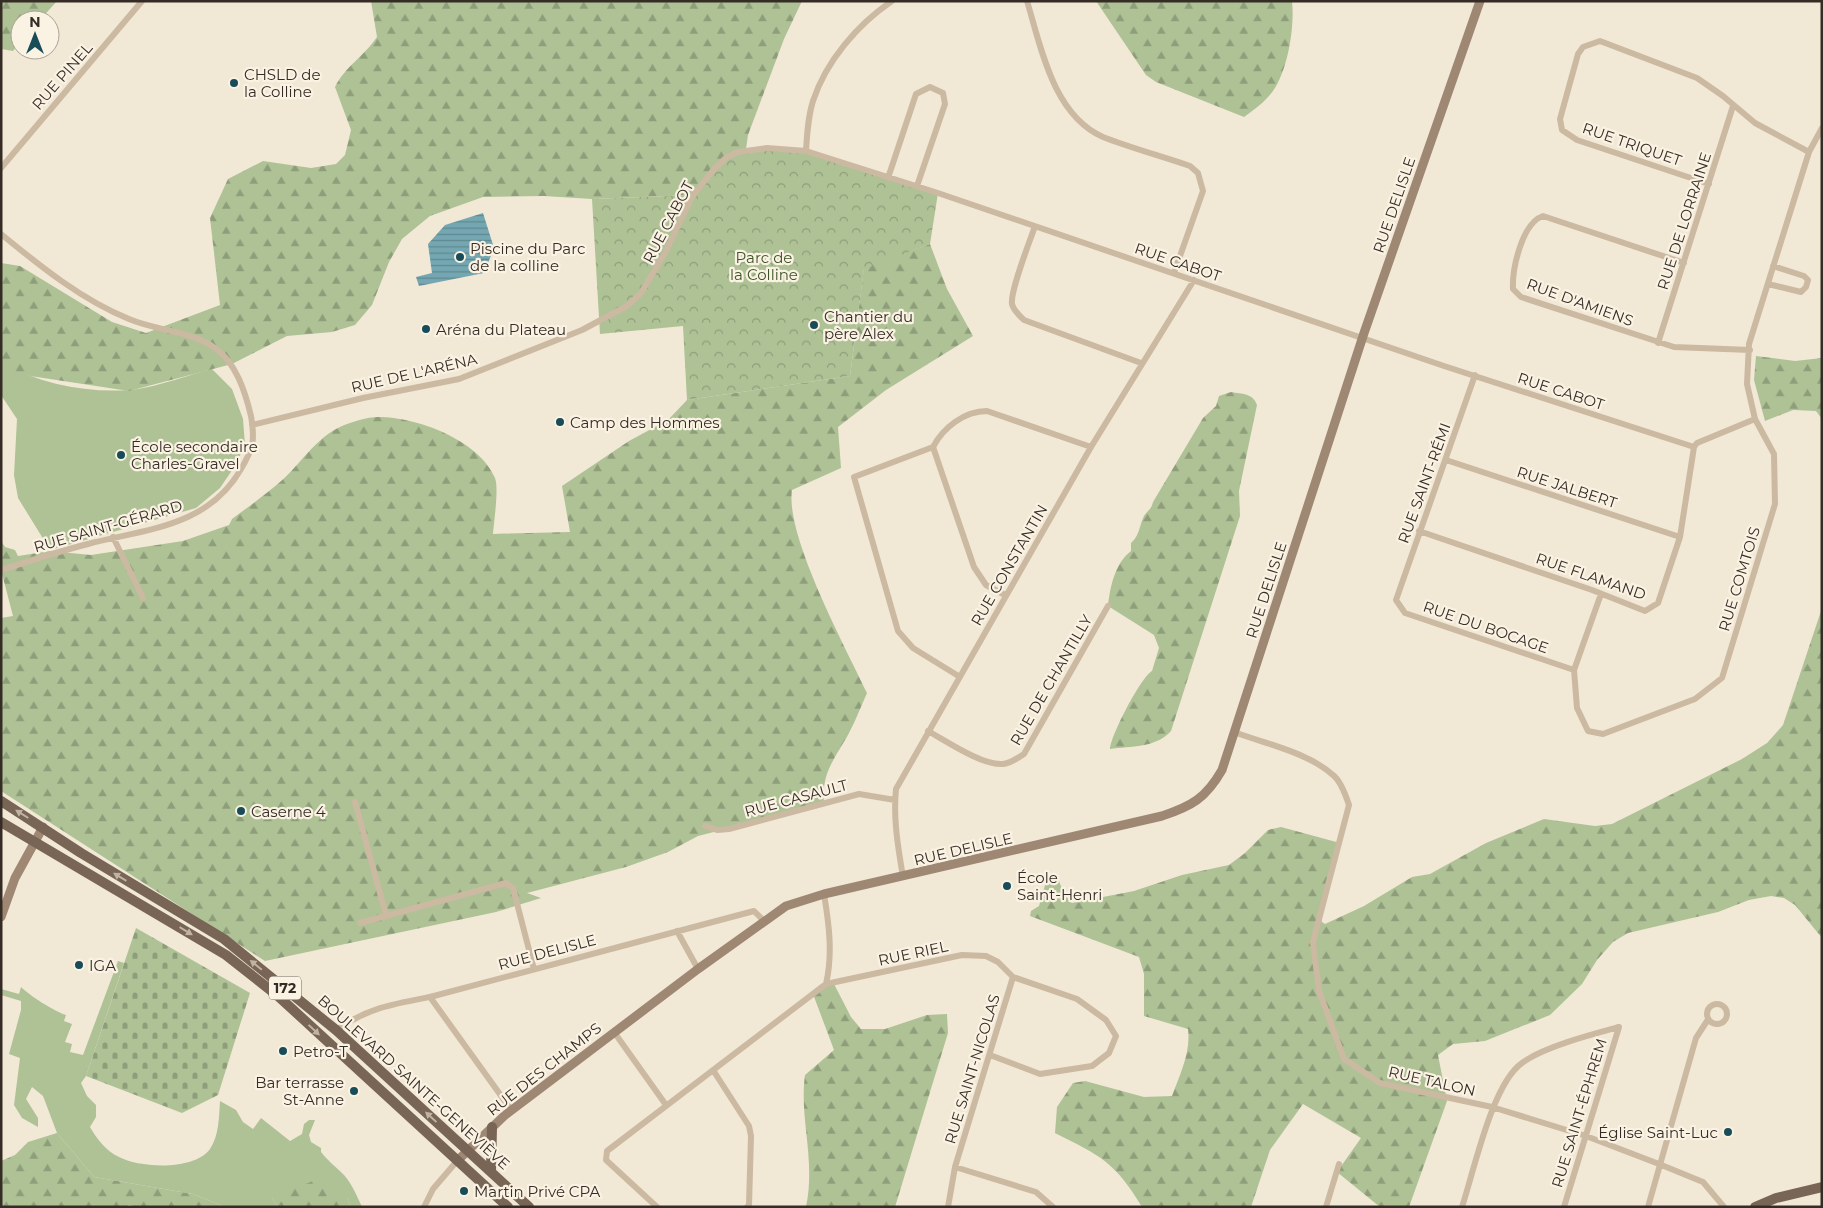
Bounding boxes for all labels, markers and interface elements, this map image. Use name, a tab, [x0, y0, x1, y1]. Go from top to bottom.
north arrow	[10, 10, 60, 60]
text: N	[29, 13, 41, 31]
street label: RUE PINEL	[28, 38, 96, 114]
place label: CHSLD de la Colline	[244, 65, 320, 101]
marker: CHSLD de la Colline	[228, 77, 240, 89]
street label: RUE TRIQUET	[1580, 118, 1685, 170]
street label: RUE DE LORRAINE	[1653, 150, 1715, 292]
street label: RUE DELISLE	[1369, 154, 1419, 256]
street label: RUE CABOT	[638, 177, 698, 266]
street label: RUE CABOT	[1132, 238, 1224, 286]
place label: Piscine du Parc de la colline	[470, 239, 585, 275]
park label: Parc de la Colline	[730, 248, 798, 284]
marker: Piscine du Parc de la colline	[454, 251, 466, 263]
street label: RUE D'AMIENS	[1524, 274, 1636, 330]
place label: Chantier du père Alex	[824, 307, 913, 343]
marker: Chantier du père Alex	[808, 319, 820, 331]
place label: Aréna du Plateau	[436, 320, 566, 339]
marker: Aréna du Plateau	[420, 323, 432, 335]
street label: RUE DE L'ARÉNA	[349, 349, 479, 397]
street label: RUE CABOT	[1515, 368, 1607, 414]
place label: Camp des Hommes	[570, 413, 720, 432]
marker: Camp des Hommes	[554, 416, 566, 428]
street label: RUE SAINT-RÉMI	[1393, 420, 1455, 546]
place label: École secondaire Charles-Gravel	[131, 437, 258, 473]
marker: École secondaire Charles-Gravel	[115, 449, 127, 461]
street label: RUE JALBERT	[1514, 462, 1620, 512]
street label: RUE SAINT-GÉRARD	[31, 496, 185, 556]
street label: RUE CONSTANTIN	[967, 501, 1051, 629]
street label: RUE COMTOIS	[1714, 524, 1764, 634]
street label: RUE DELISLE	[1241, 539, 1291, 641]
street label: RUE FLAMAND	[1533, 548, 1649, 604]
street label: RUE DU BOCAGE	[1421, 597, 1551, 657]
street label: RUE DE CHANTILLY	[1006, 611, 1096, 749]
street label: RUE CASAULT	[742, 775, 850, 821]
place label: Caserne 4	[251, 802, 326, 821]
marker: Caserne 4	[235, 805, 247, 817]
one-way arrow	[15, 809, 28, 819]
street label: RUE DELISLE	[912, 828, 1014, 870]
place label: École Saint-Henri	[1017, 868, 1102, 904]
one-way arrow	[113, 872, 126, 881]
marker: École Saint-Henri	[1001, 880, 1013, 892]
one-way arrow	[179, 926, 192, 935]
street label: RUE DELISLE	[496, 930, 598, 974]
street label: RUE RIEL	[876, 936, 950, 970]
place label: IGA	[89, 956, 116, 975]
marker: IGA	[73, 959, 85, 971]
one-way arrow	[250, 959, 263, 970]
road number: 172	[269, 976, 301, 1000]
street label: BOULEVARD SAINTE-GENEVIÈVE	[314, 991, 514, 1173]
street label: RUE SAINT-NICOLAS	[940, 992, 1004, 1146]
street label: RUE DES CHAMPS	[483, 1018, 605, 1120]
one-way arrow	[308, 1024, 320, 1036]
street label: RUE SAINT-ÉPHREM	[1547, 1036, 1611, 1190]
place label: Petro-T	[293, 1042, 348, 1061]
marker: Petro-T	[277, 1045, 289, 1057]
street label: RUE TALON	[1387, 1062, 1477, 1100]
place label: Bar terrasse St-Anne	[255, 1073, 344, 1109]
marker: Bar terrasse St-Anne	[348, 1085, 360, 1097]
one-way arrow	[426, 1111, 438, 1123]
place label: Église Saint-Luc	[1598, 1123, 1718, 1142]
marker: Église Saint-Luc	[1722, 1126, 1734, 1138]
place label: Martin Privé CPA	[474, 1182, 601, 1201]
marker: Martin Privé CPA	[458, 1185, 470, 1197]

